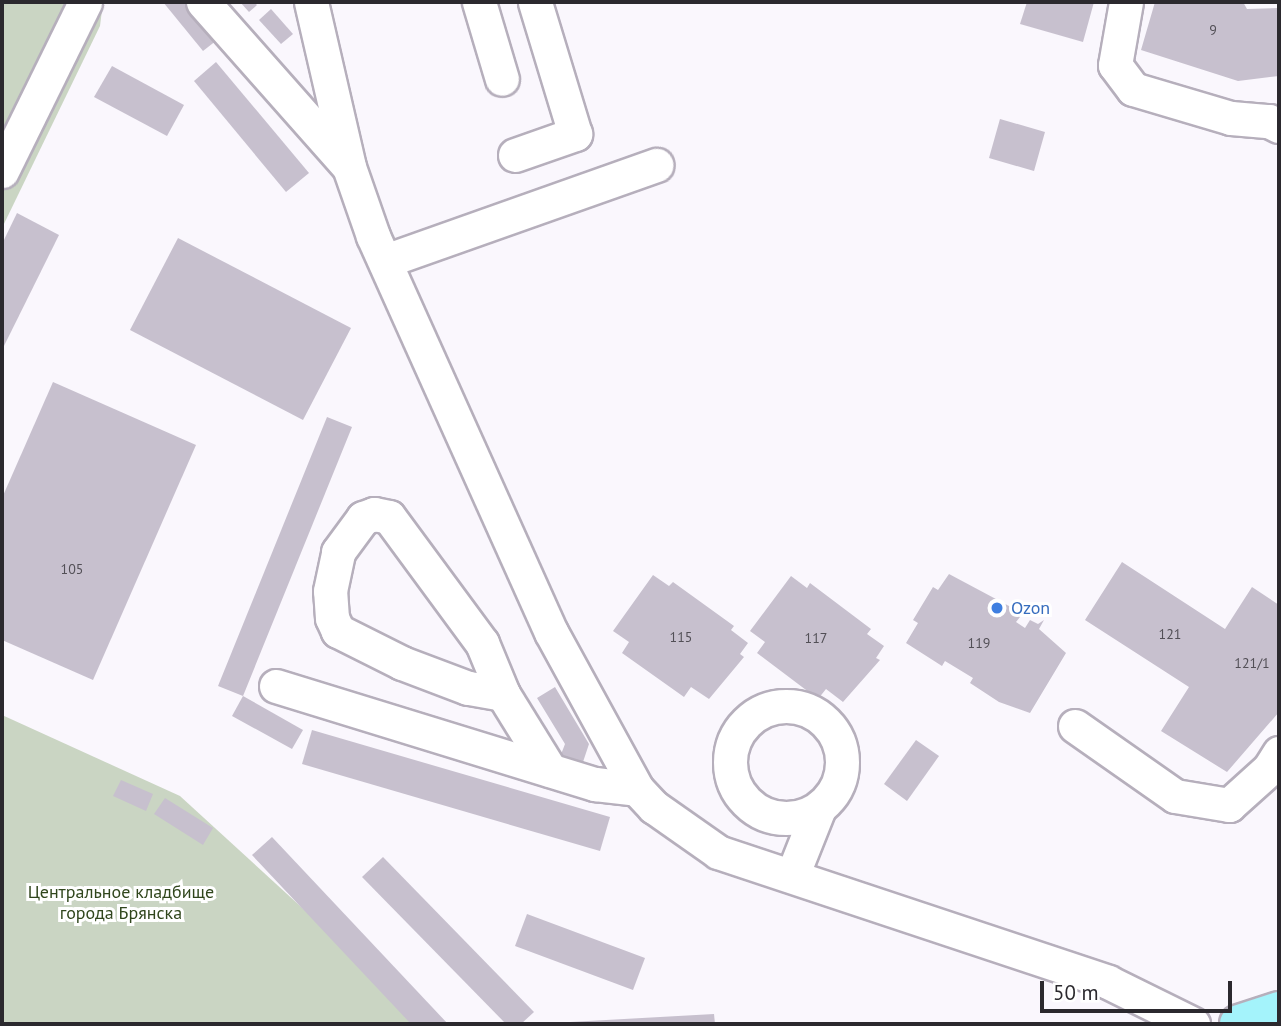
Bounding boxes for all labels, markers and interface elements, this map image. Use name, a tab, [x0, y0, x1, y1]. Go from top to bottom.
house number: 9	[1209, 22, 1217, 38]
house number: 105	[61, 561, 83, 577]
place label: Ozon	[1011, 597, 1050, 619]
marker: Ozon	[989, 600, 1005, 616]
house number: 121	[1159, 626, 1181, 642]
house number: 115	[670, 629, 692, 645]
house number: 117	[805, 630, 827, 646]
house number: 119	[968, 635, 990, 651]
house number: 121/1	[1234, 655, 1270, 671]
park label: Центральное кладбище города Брянска	[28, 882, 214, 924]
scale bar	[1043, 967, 1236, 1011]
text: 50 m	[1053, 979, 1099, 1006]

